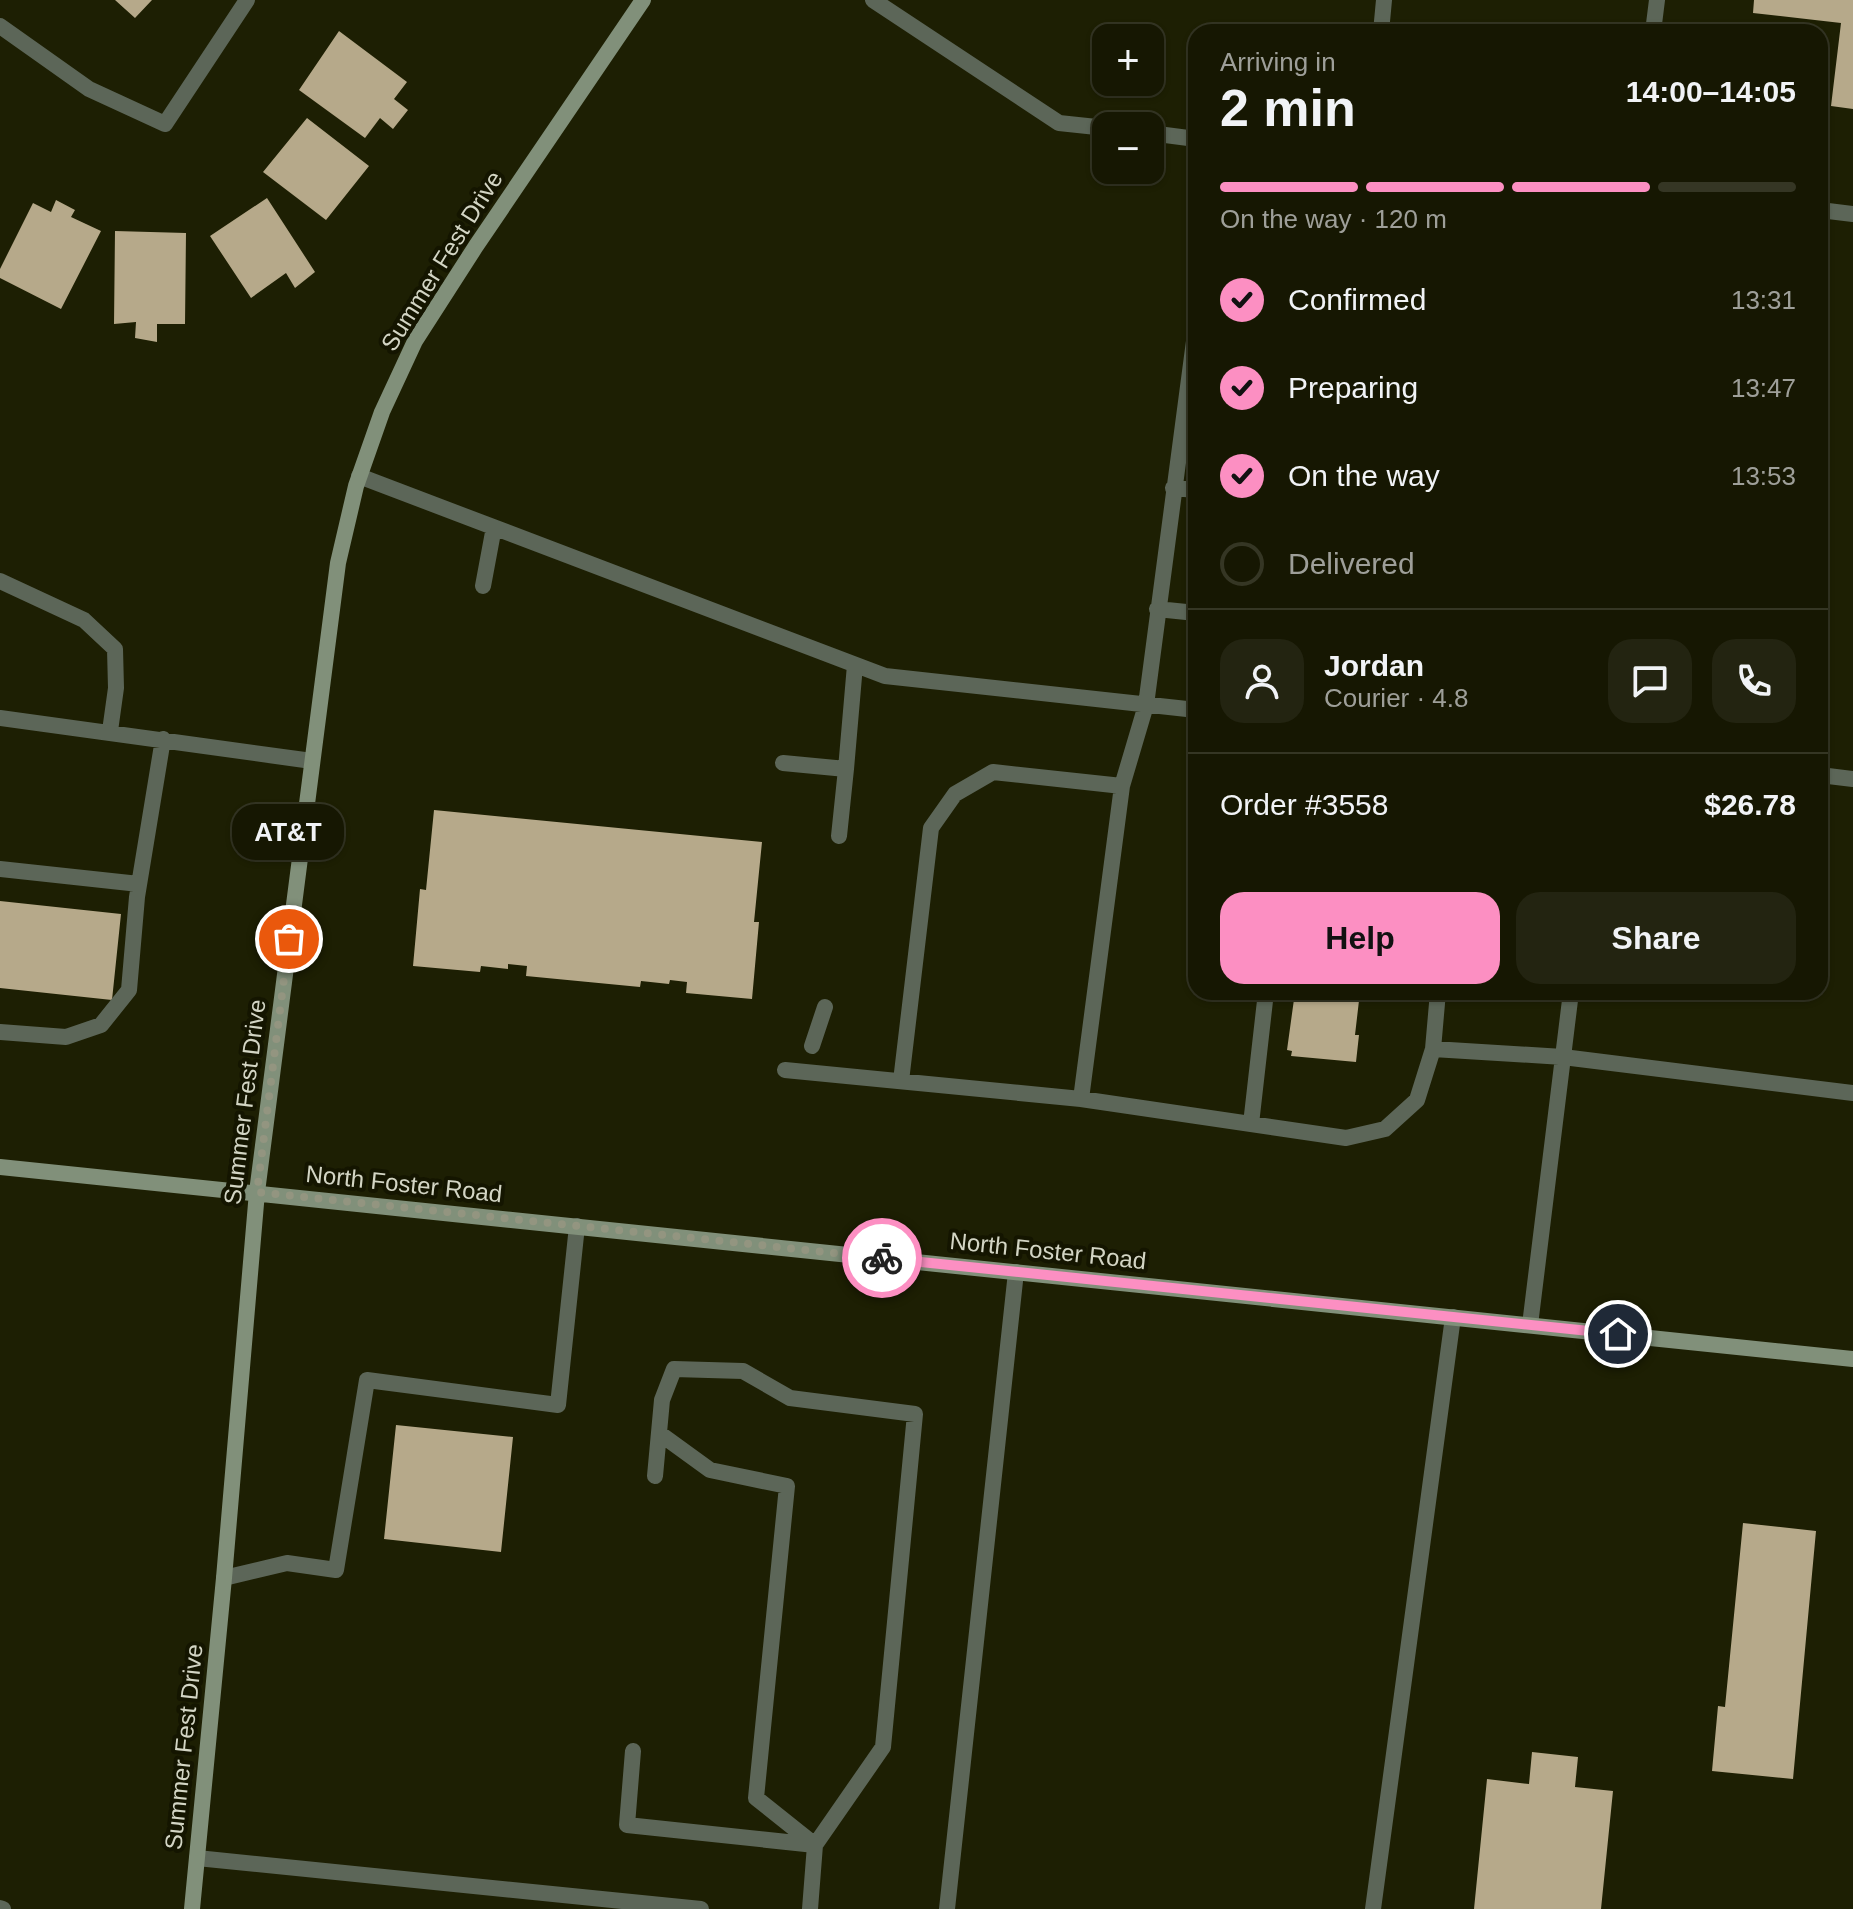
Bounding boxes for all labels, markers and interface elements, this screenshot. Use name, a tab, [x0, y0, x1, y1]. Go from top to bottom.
map controls	[1092, 24, 1164, 184]
button: +	[1092, 24, 1164, 96]
text: Arriving in	[1220, 47, 1336, 77]
text: 14:00–14:05	[1626, 75, 1796, 108]
text: 2 min	[1220, 79, 1356, 137]
button: −	[1092, 112, 1164, 184]
street label: Summer Fest Drive	[375, 166, 508, 356]
text: On the way · 120 m	[1220, 204, 1447, 234]
icon: check	[1220, 278, 1264, 322]
text: Confirmed	[1288, 283, 1426, 316]
text: 13:31	[1731, 285, 1796, 315]
icon: check	[1220, 366, 1264, 410]
text: Preparing	[1288, 371, 1418, 404]
text: 13:47	[1731, 373, 1796, 403]
icon: check	[1220, 454, 1264, 498]
text: On the way	[1288, 459, 1440, 492]
text: 13:53	[1731, 461, 1796, 491]
text: Delivered	[1288, 547, 1415, 580]
button: person	[1220, 639, 1304, 723]
button: chat	[1608, 639, 1692, 723]
button: phone	[1712, 639, 1796, 723]
text: Jordan	[1324, 649, 1424, 682]
text: Courier · 4.8	[1324, 683, 1469, 713]
text: Order #3558	[1220, 788, 1388, 821]
text: $26.78	[1704, 788, 1796, 821]
callout: AT&T	[233, 803, 345, 859]
text: AT&T	[254, 817, 322, 847]
button: Help	[1220, 892, 1500, 984]
button: Share	[1516, 892, 1796, 984]
pin	[255, 905, 323, 973]
icon: bag	[267, 917, 311, 961]
street label: Summer Fest Drive	[219, 998, 270, 1206]
street label: North Foster Road	[304, 1160, 504, 1207]
courier	[842, 1218, 922, 1298]
street label: North Foster Road	[948, 1227, 1148, 1274]
icon: bike	[860, 1236, 904, 1280]
pin	[1584, 1300, 1652, 1368]
icon: home	[1596, 1312, 1640, 1356]
street label: Summer Fest Drive	[159, 1643, 208, 1851]

